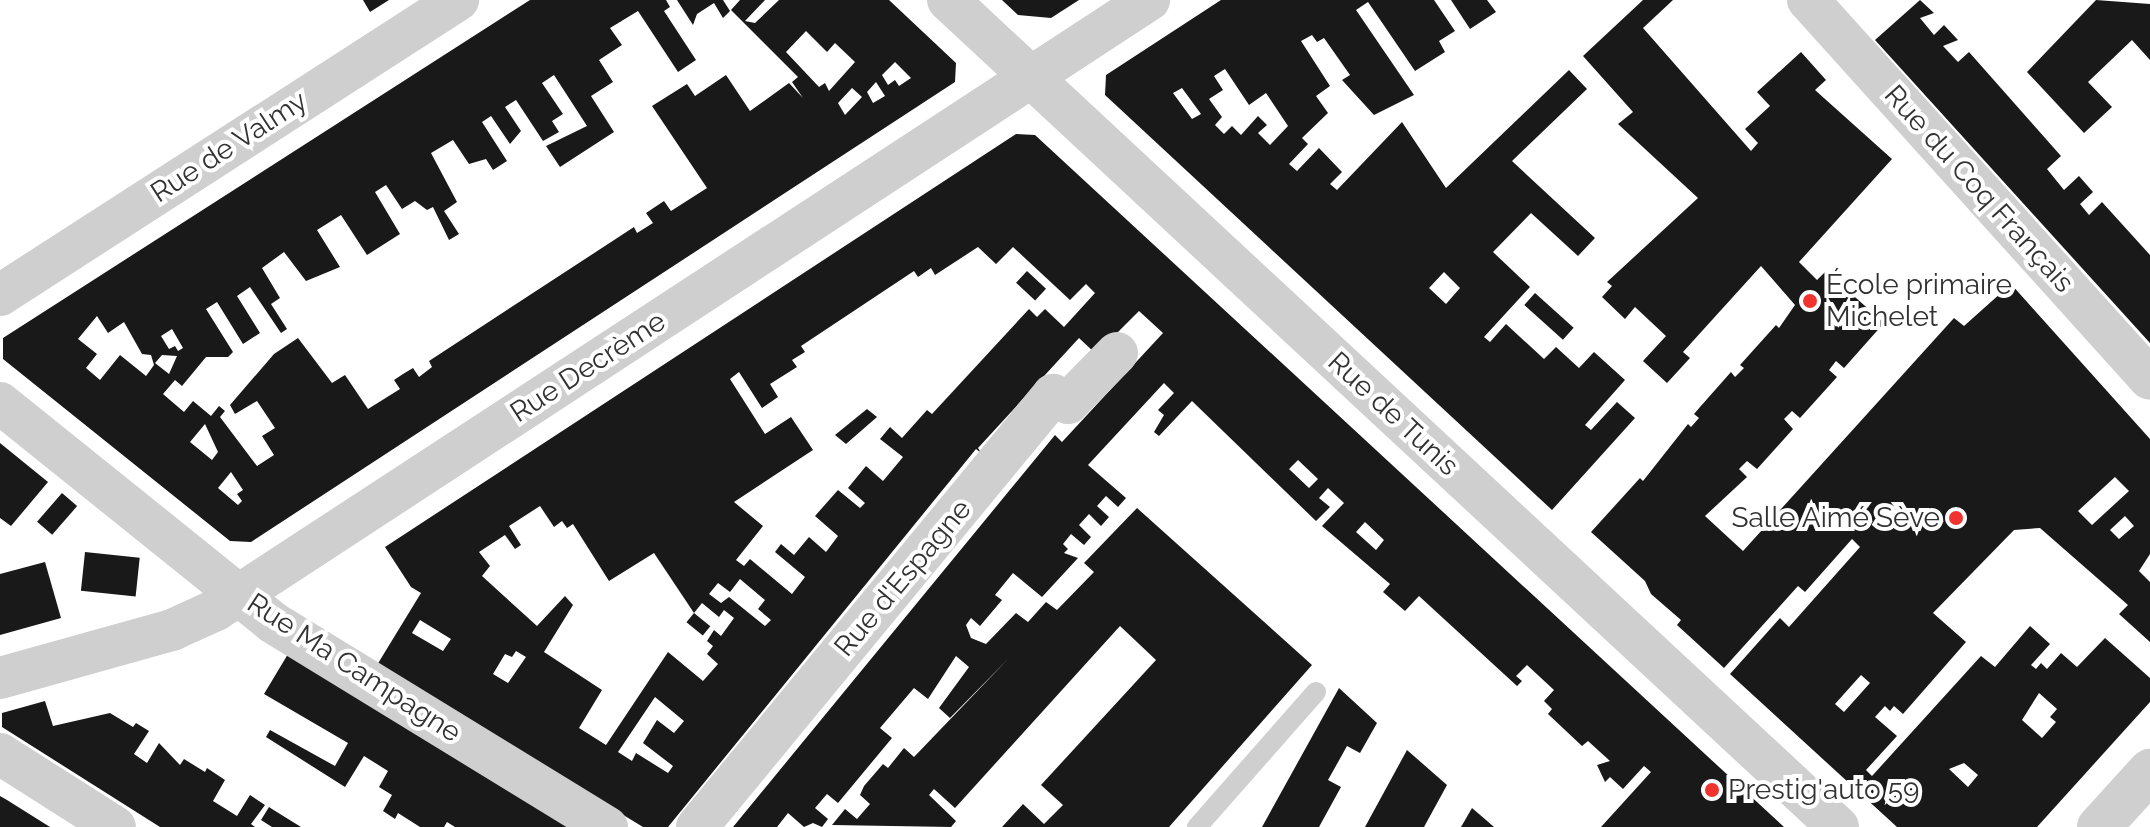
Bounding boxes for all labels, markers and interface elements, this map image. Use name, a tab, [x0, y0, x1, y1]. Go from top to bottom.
street label: Rue du Coq Français	[1877, 79, 2081, 299]
street label: Rue de Valmy	[144, 84, 314, 210]
place label: École primaire Michelet	[1826, 268, 2012, 334]
marker: École primaire Michelet	[1801, 292, 1819, 310]
street label: Rue Decrème	[504, 304, 672, 430]
street label: Rue de Tunis	[1321, 345, 1465, 483]
street label: Rue d'Espagne	[828, 493, 978, 663]
place label: Salle Aimé Sève	[1731, 501, 1940, 535]
marker: Salle Aimé Sève	[1947, 509, 1965, 527]
street label: Rue Ma Campagne	[241, 586, 467, 750]
place label: Prestig'auto 59	[1728, 773, 1919, 807]
marker: Prestig'auto 59	[1703, 781, 1721, 799]

